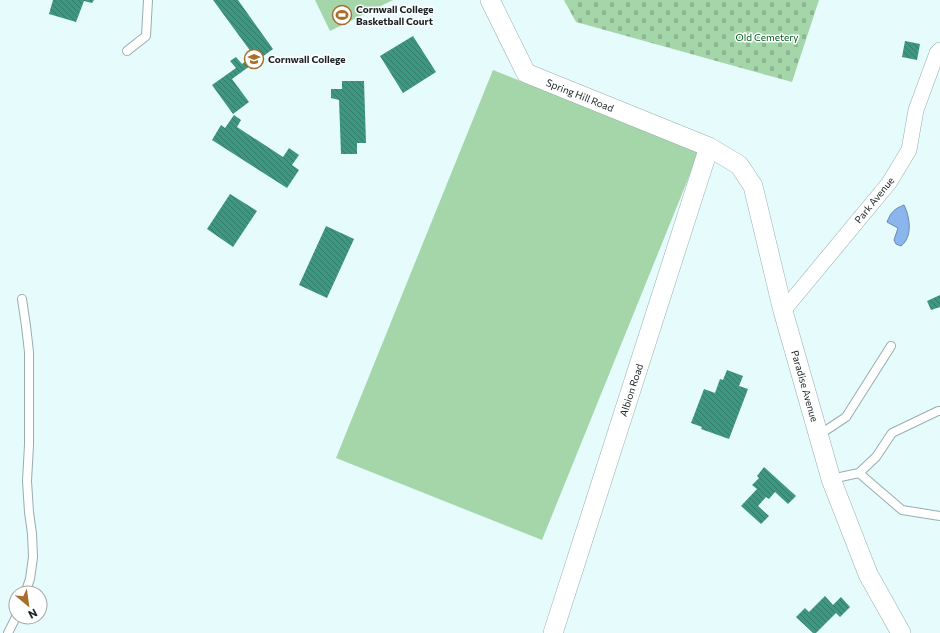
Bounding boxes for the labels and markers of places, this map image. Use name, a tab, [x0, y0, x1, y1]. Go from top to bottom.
place label: Cornwall College Basketball Court	[356, 3, 434, 27]
sports icon: Cornwall College Basketball Court	[331, 4, 353, 26]
school or university icon: Cornwall College	[243, 48, 265, 70]
place label: Cornwall College	[268, 53, 346, 65]

